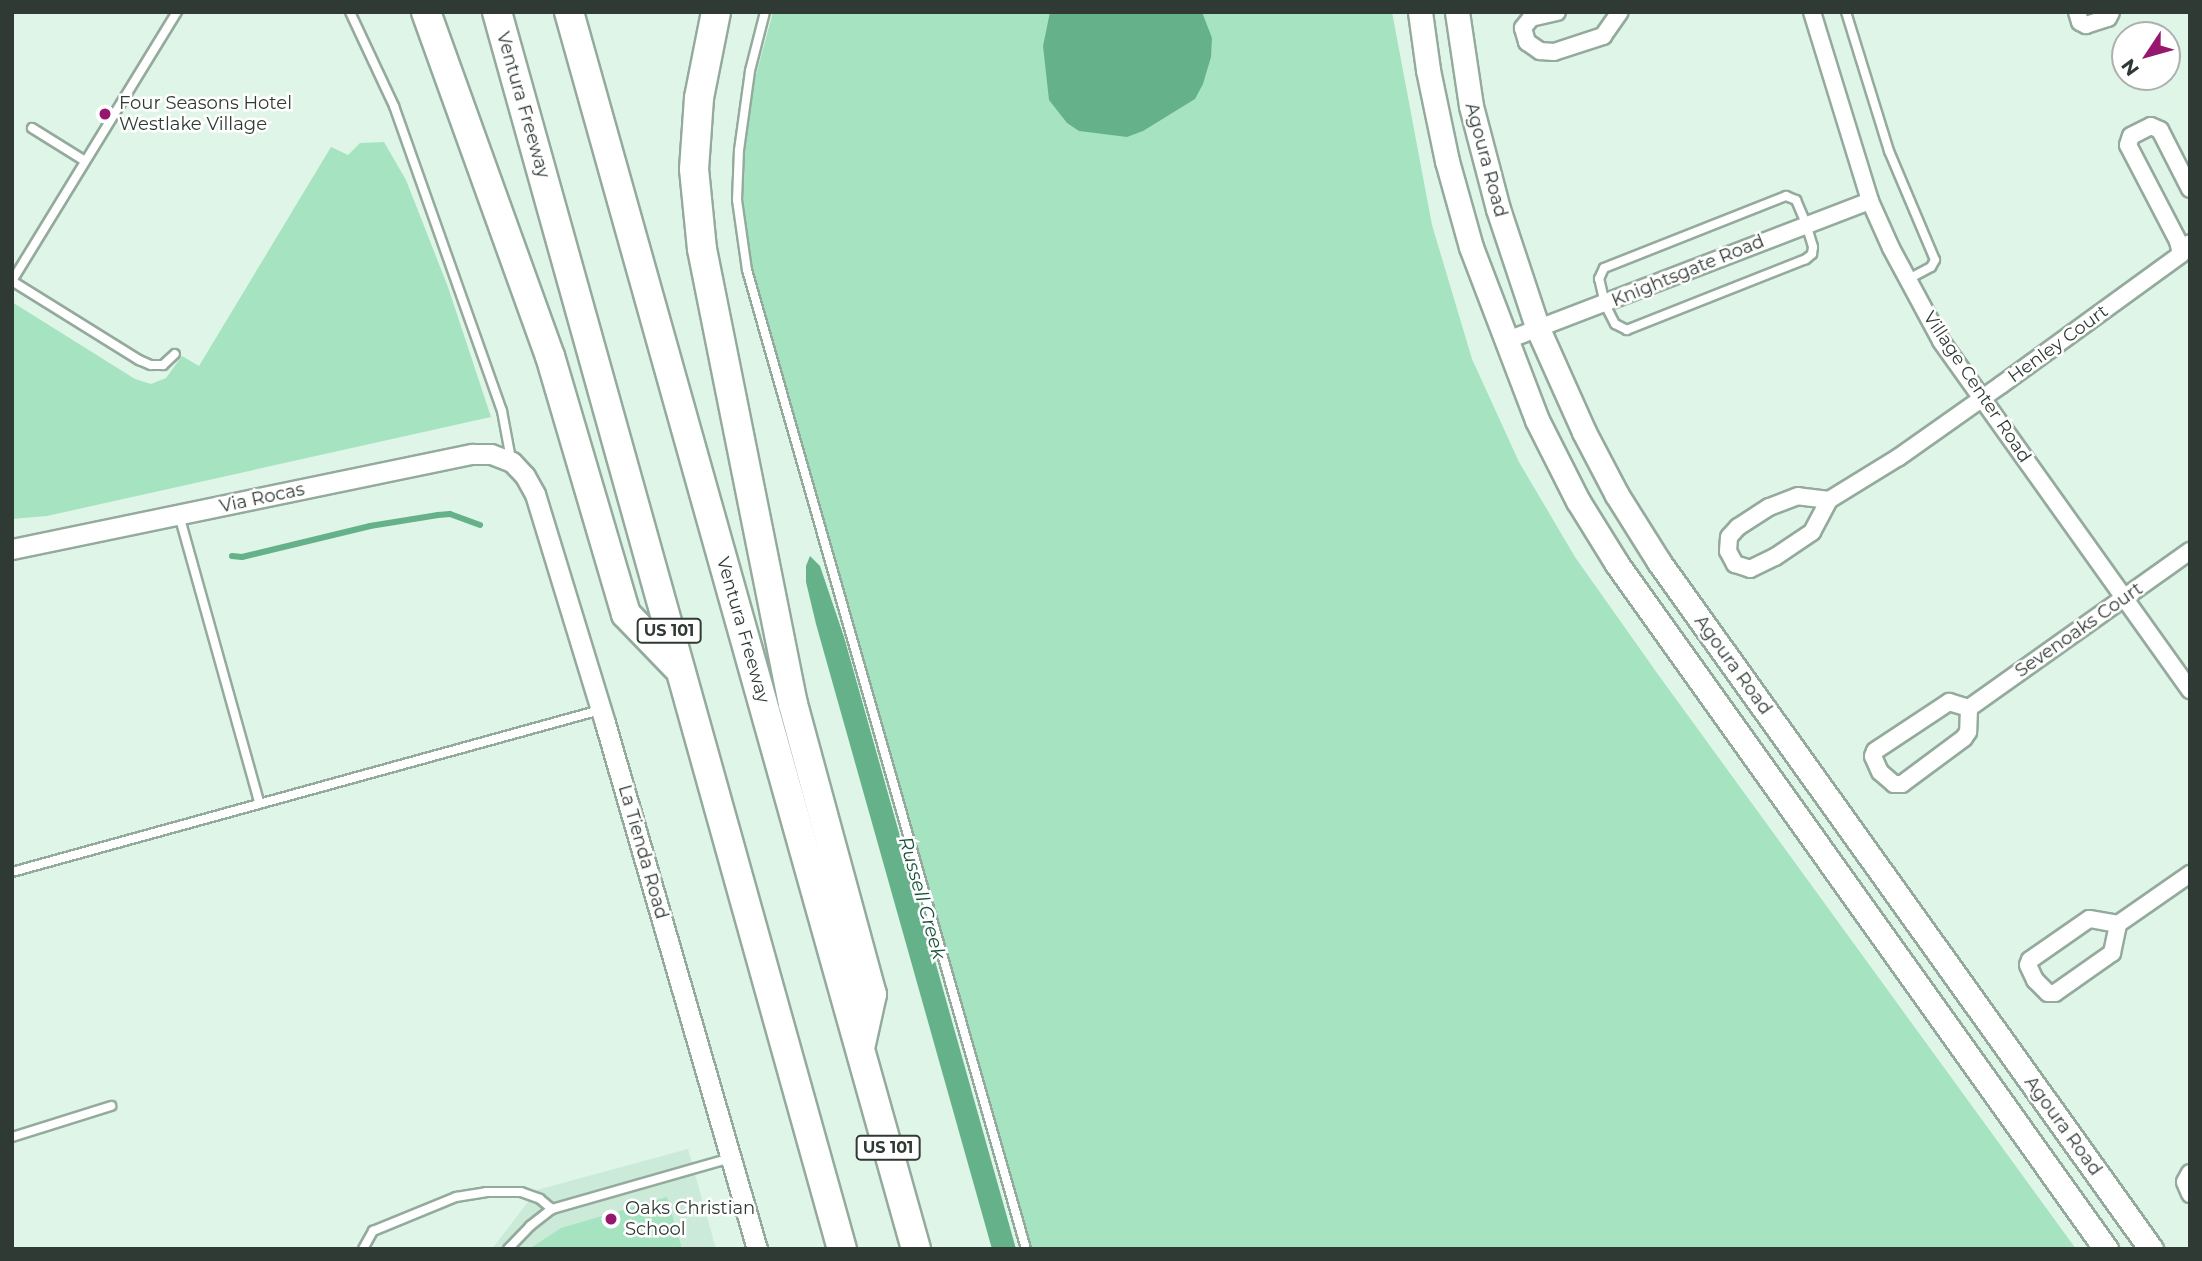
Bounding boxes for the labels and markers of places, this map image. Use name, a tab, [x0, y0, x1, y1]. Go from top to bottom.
place label: Four Seasons Hotel Westlake Village	[119, 93, 292, 136]
marker: Four Seasons Hotel Westlake Village	[97, 106, 113, 122]
place label: Oaks Christian School	[625, 1198, 755, 1240]
marker: Oaks Christian School	[603, 1211, 619, 1227]

